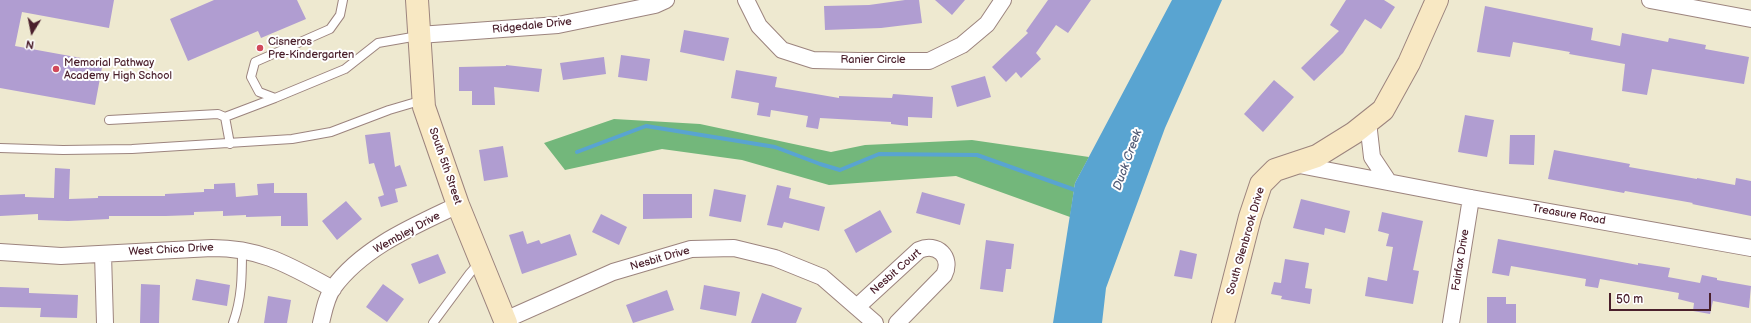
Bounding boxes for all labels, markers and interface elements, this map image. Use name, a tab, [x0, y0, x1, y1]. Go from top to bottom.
north arrow	[12, 12, 52, 52]
street label: Ridgedale Drive	[492, 15, 572, 37]
place label: Cisneros Pre-Kindergarten	[268, 35, 354, 61]
text: N	[25, 37, 35, 51]
marker: Cisneros Pre-Kindergarten	[255, 43, 265, 53]
street label: Ranier Circle	[840, 53, 906, 67]
place label: Memorial Pathway Academy High School	[64, 56, 172, 82]
marker: Memorial Pathway Academy High School	[51, 64, 61, 74]
street label: South 5th Street	[426, 126, 464, 206]
water label: Duck Creek	[1110, 128, 1146, 192]
street label: South Glenbrook Drive	[1224, 186, 1268, 296]
street label: Treasure Road	[1531, 202, 1607, 228]
street label: Wembley Drive	[371, 209, 443, 257]
street label: Fairfax Drive	[1450, 228, 1472, 292]
street label: West Chico Drive	[128, 241, 214, 259]
street label: Nesbit Drive	[629, 244, 691, 274]
street label: Nesbit Court	[868, 246, 924, 298]
scale bar	[1611, 285, 1713, 311]
text: 50 m	[1616, 292, 1643, 307]

